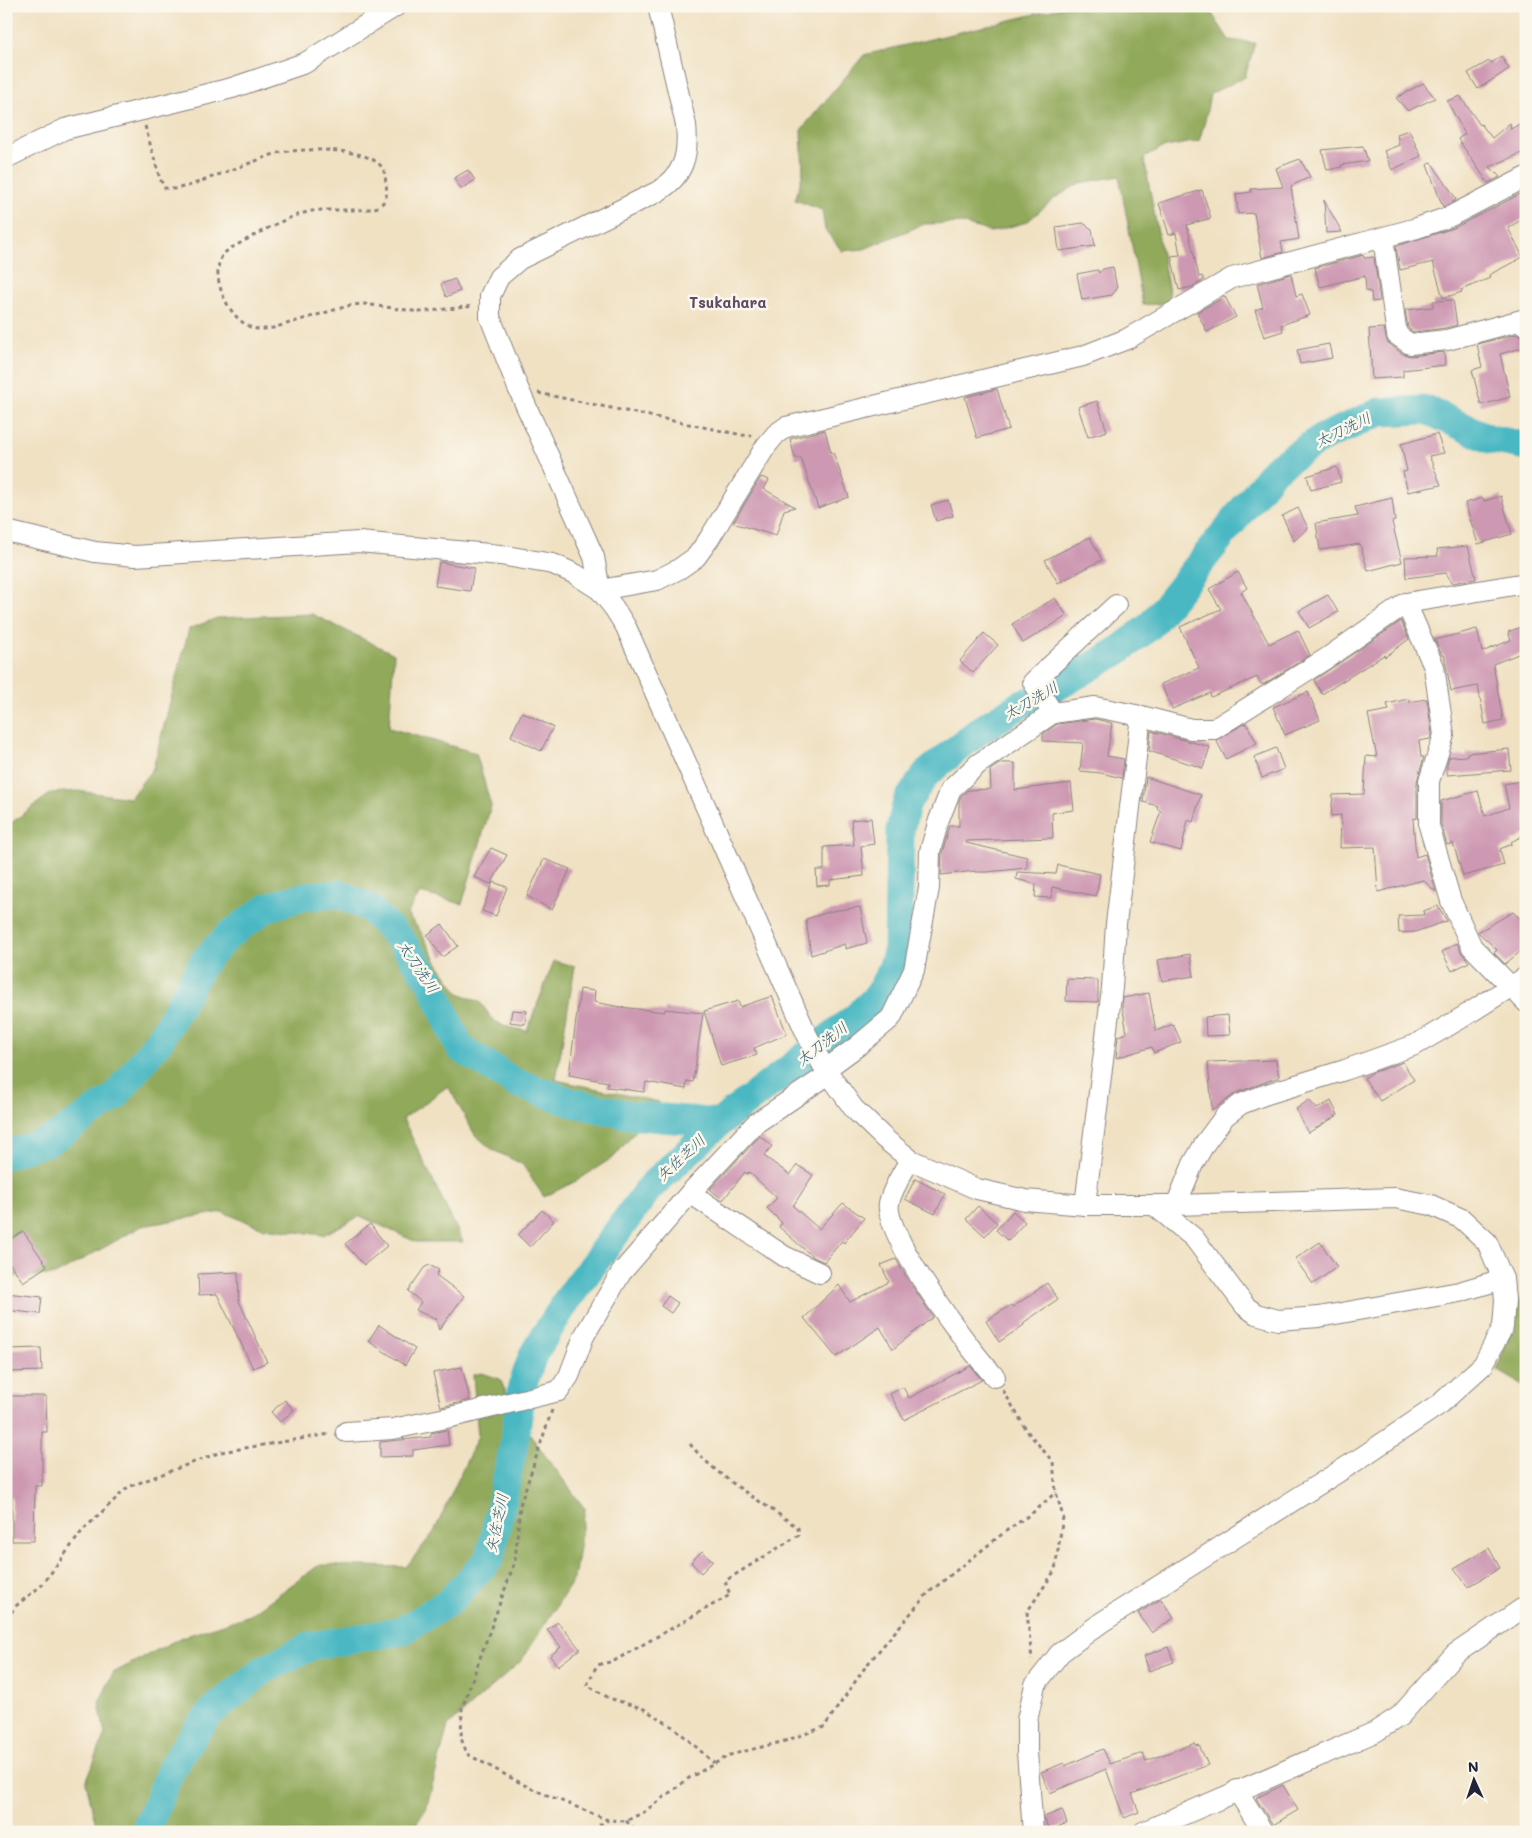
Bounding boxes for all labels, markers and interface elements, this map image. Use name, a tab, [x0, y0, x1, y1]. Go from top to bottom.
district label: Tsukahara	[689, 292, 767, 312]
water label: 太刀洗川	[1311, 407, 1374, 451]
water label: 太刀洗川	[1000, 676, 1061, 724]
water label: 太刀洗川	[394, 936, 444, 997]
water label: 太刀洗川	[792, 1017, 851, 1070]
water label: 矢佐芝川	[652, 1129, 709, 1185]
water label: 矢佐芝川	[480, 1491, 512, 1554]
north arrow	[1450, 1756, 1500, 1806]
text: N	[1467, 1757, 1479, 1776]

